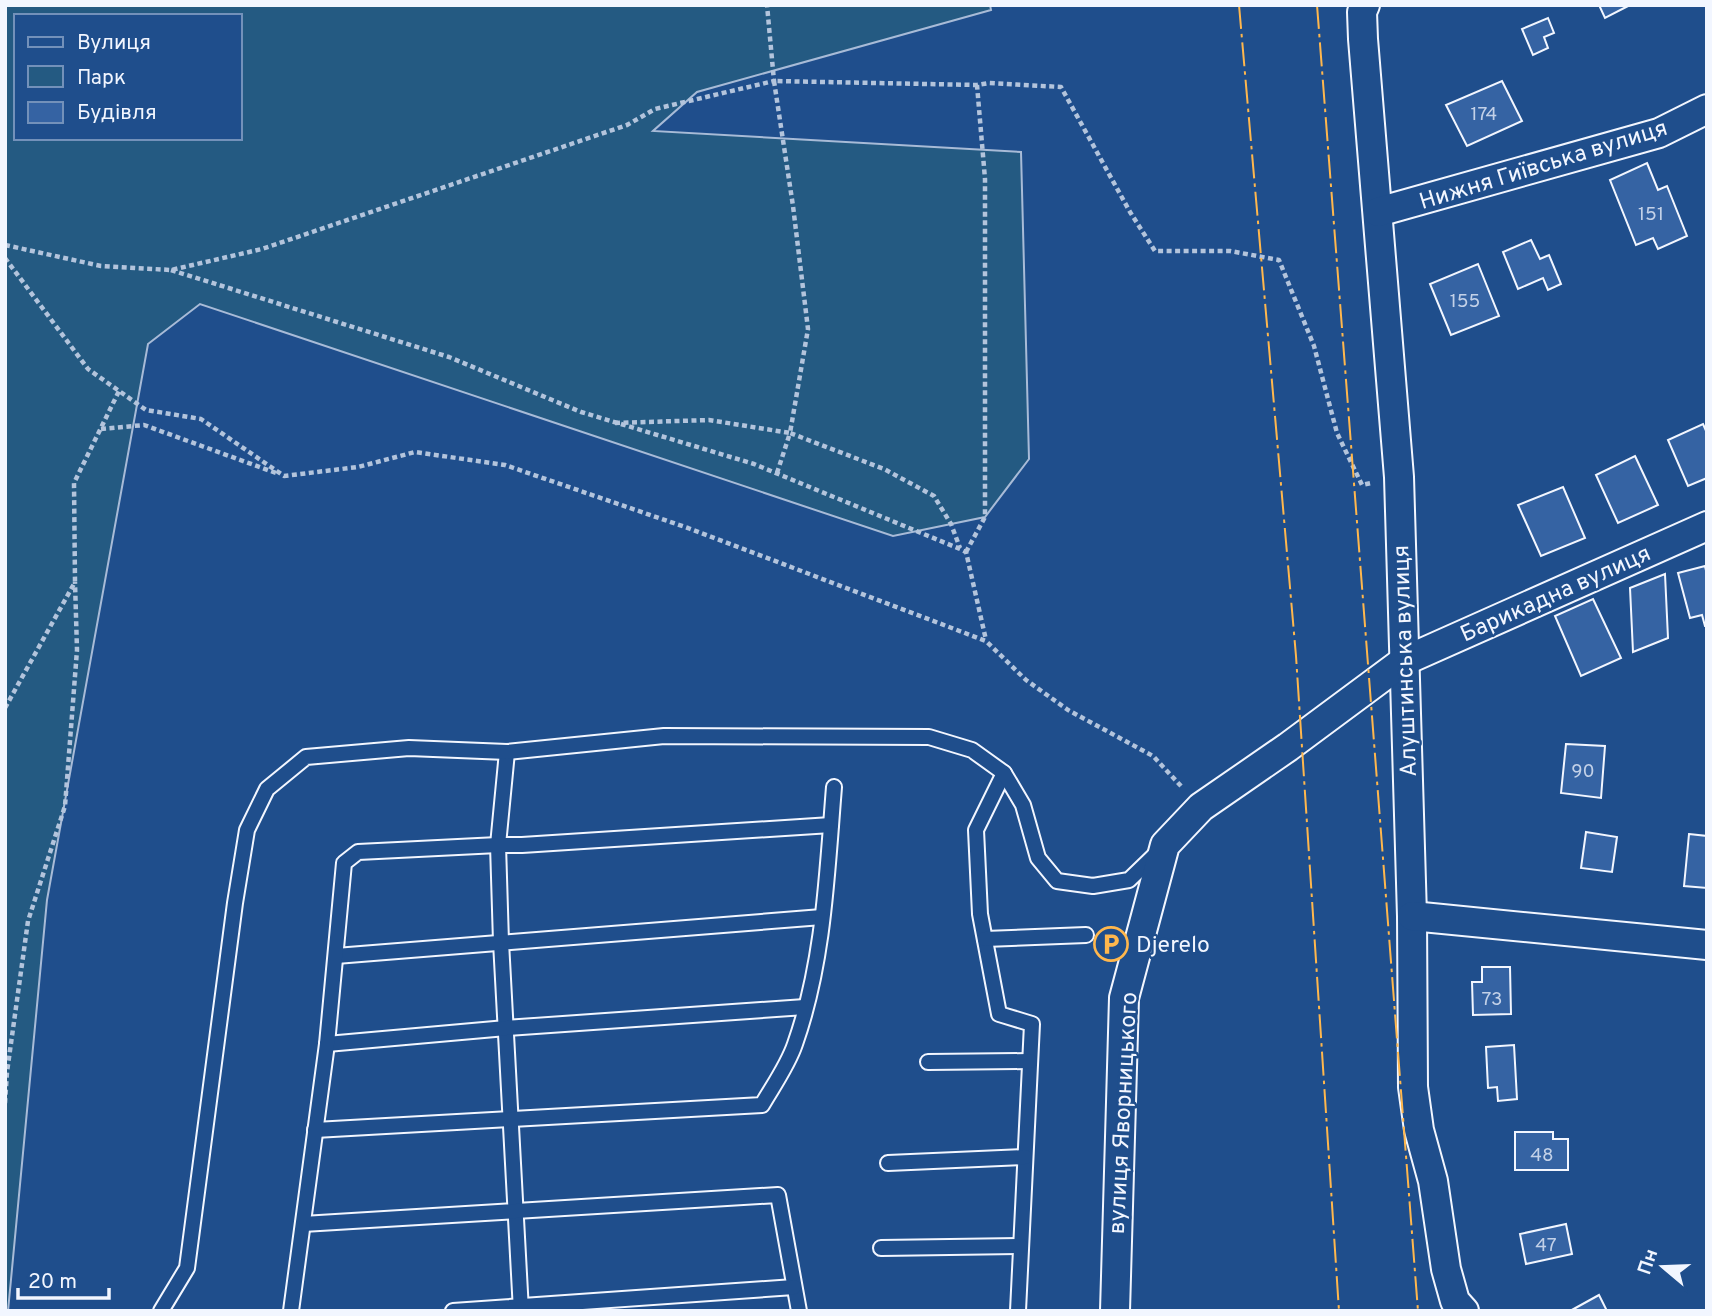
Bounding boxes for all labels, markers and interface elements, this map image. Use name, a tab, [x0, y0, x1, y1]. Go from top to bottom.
legend	[14, 14, 242, 140]
text: Вулиця	[77, 30, 151, 57]
text: Парк	[77, 65, 126, 92]
text: Будівля	[77, 100, 157, 127]
house number: 174	[1471, 103, 1497, 127]
street label: Нижня Гиївська вулиця	[1416, 115, 1671, 218]
house number: 151	[1638, 203, 1664, 227]
house number: 155	[1450, 290, 1480, 314]
street label: Барикадна вулиця	[1456, 540, 1656, 650]
street label: Алуштинська вулиця	[1388, 544, 1425, 778]
house number: 90	[1571, 760, 1595, 784]
parking icon: Djerelo	[1092, 925, 1130, 963]
place label: Djerelo	[1136, 932, 1210, 961]
house number: 73	[1481, 988, 1503, 1012]
street label: вулиця Яворницького	[1104, 991, 1145, 1235]
house number: 48	[1530, 1144, 1554, 1168]
north arrow	[1628, 1232, 1698, 1302]
house number: 47	[1535, 1234, 1557, 1258]
text: Пн	[1633, 1246, 1664, 1278]
scale bar	[18, 1256, 108, 1300]
text: 20 m	[28, 1269, 77, 1296]

